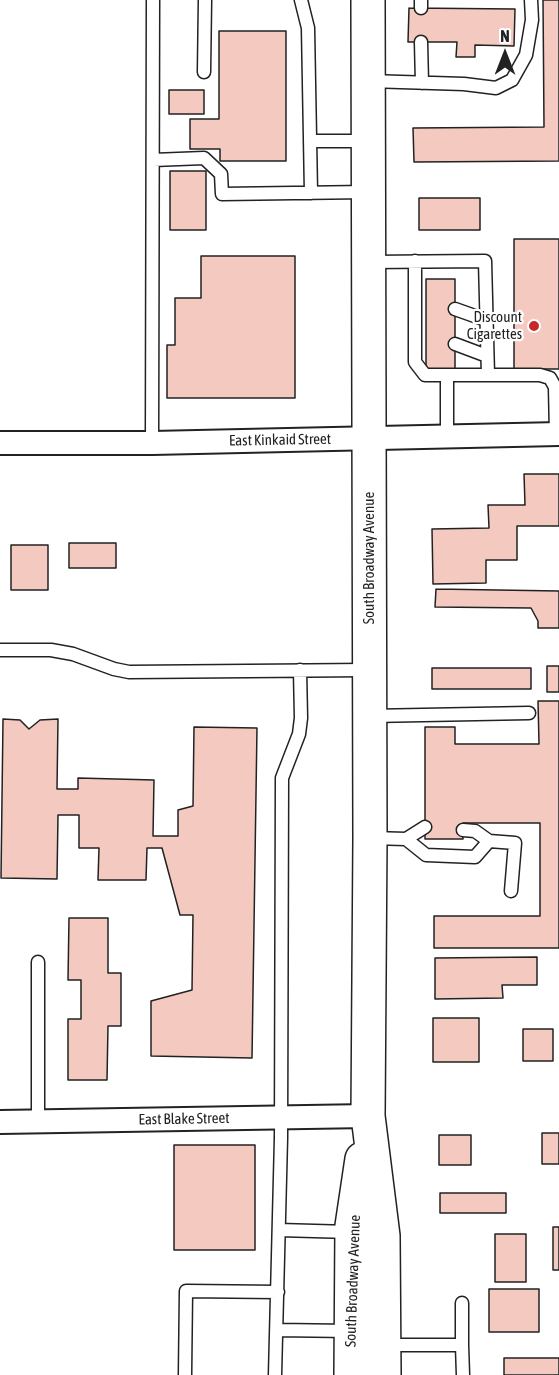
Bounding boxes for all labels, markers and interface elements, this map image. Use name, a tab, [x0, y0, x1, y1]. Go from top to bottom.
north arrow	[475, 24, 535, 84]
text: N	[500, 27, 510, 45]
place label: Discount Cigarettes	[467, 308, 522, 343]
marker: Discount Cigarettes	[527, 319, 541, 333]
street label: East Kinkaid Street	[229, 430, 331, 450]
street label: South Broadway Avenue	[360, 492, 378, 624]
street label: East Blake Street	[138, 1109, 230, 1129]
street label: South Broadway Avenue	[342, 1215, 364, 1347]

